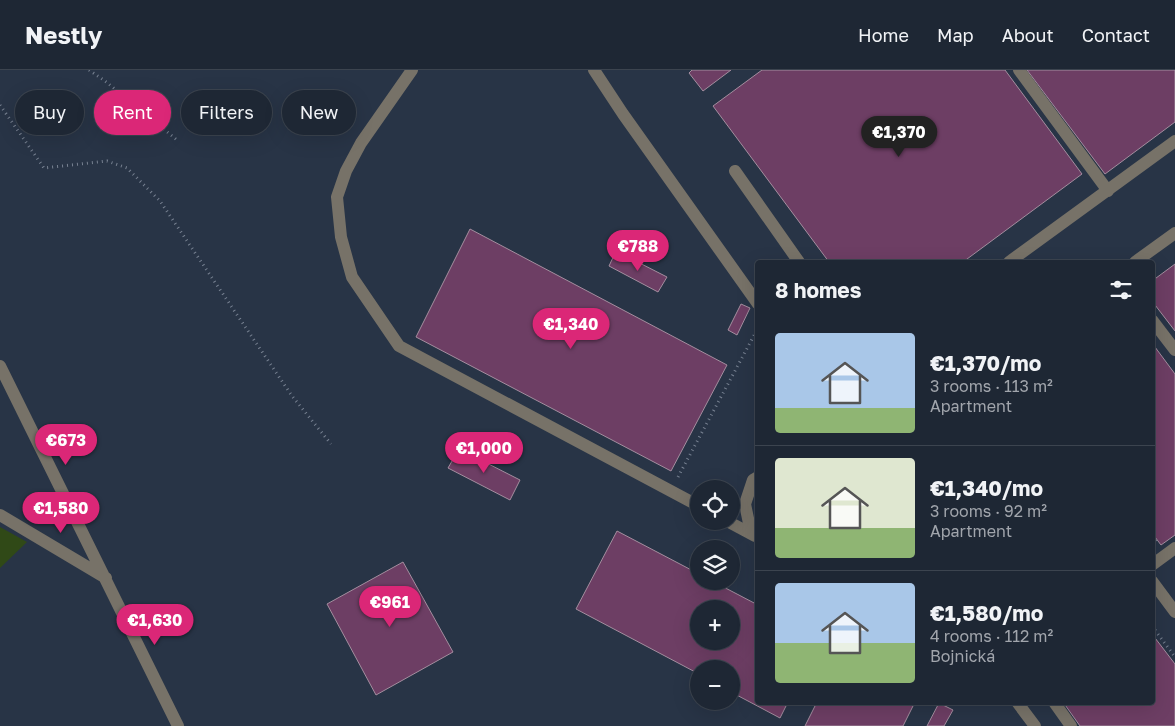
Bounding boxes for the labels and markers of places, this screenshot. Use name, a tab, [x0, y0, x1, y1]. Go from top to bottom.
pin: €1,370	[858, 116, 940, 158]
pin: €788	[608, 230, 668, 272]
pin: €1,340	[530, 308, 612, 350]
pin: €673	[36, 424, 96, 466]
pin: €1,000	[443, 432, 525, 474]
pin: €1,580	[20, 492, 102, 534]
pin: €961	[360, 586, 420, 628]
pin: €1,630	[114, 604, 196, 646]

